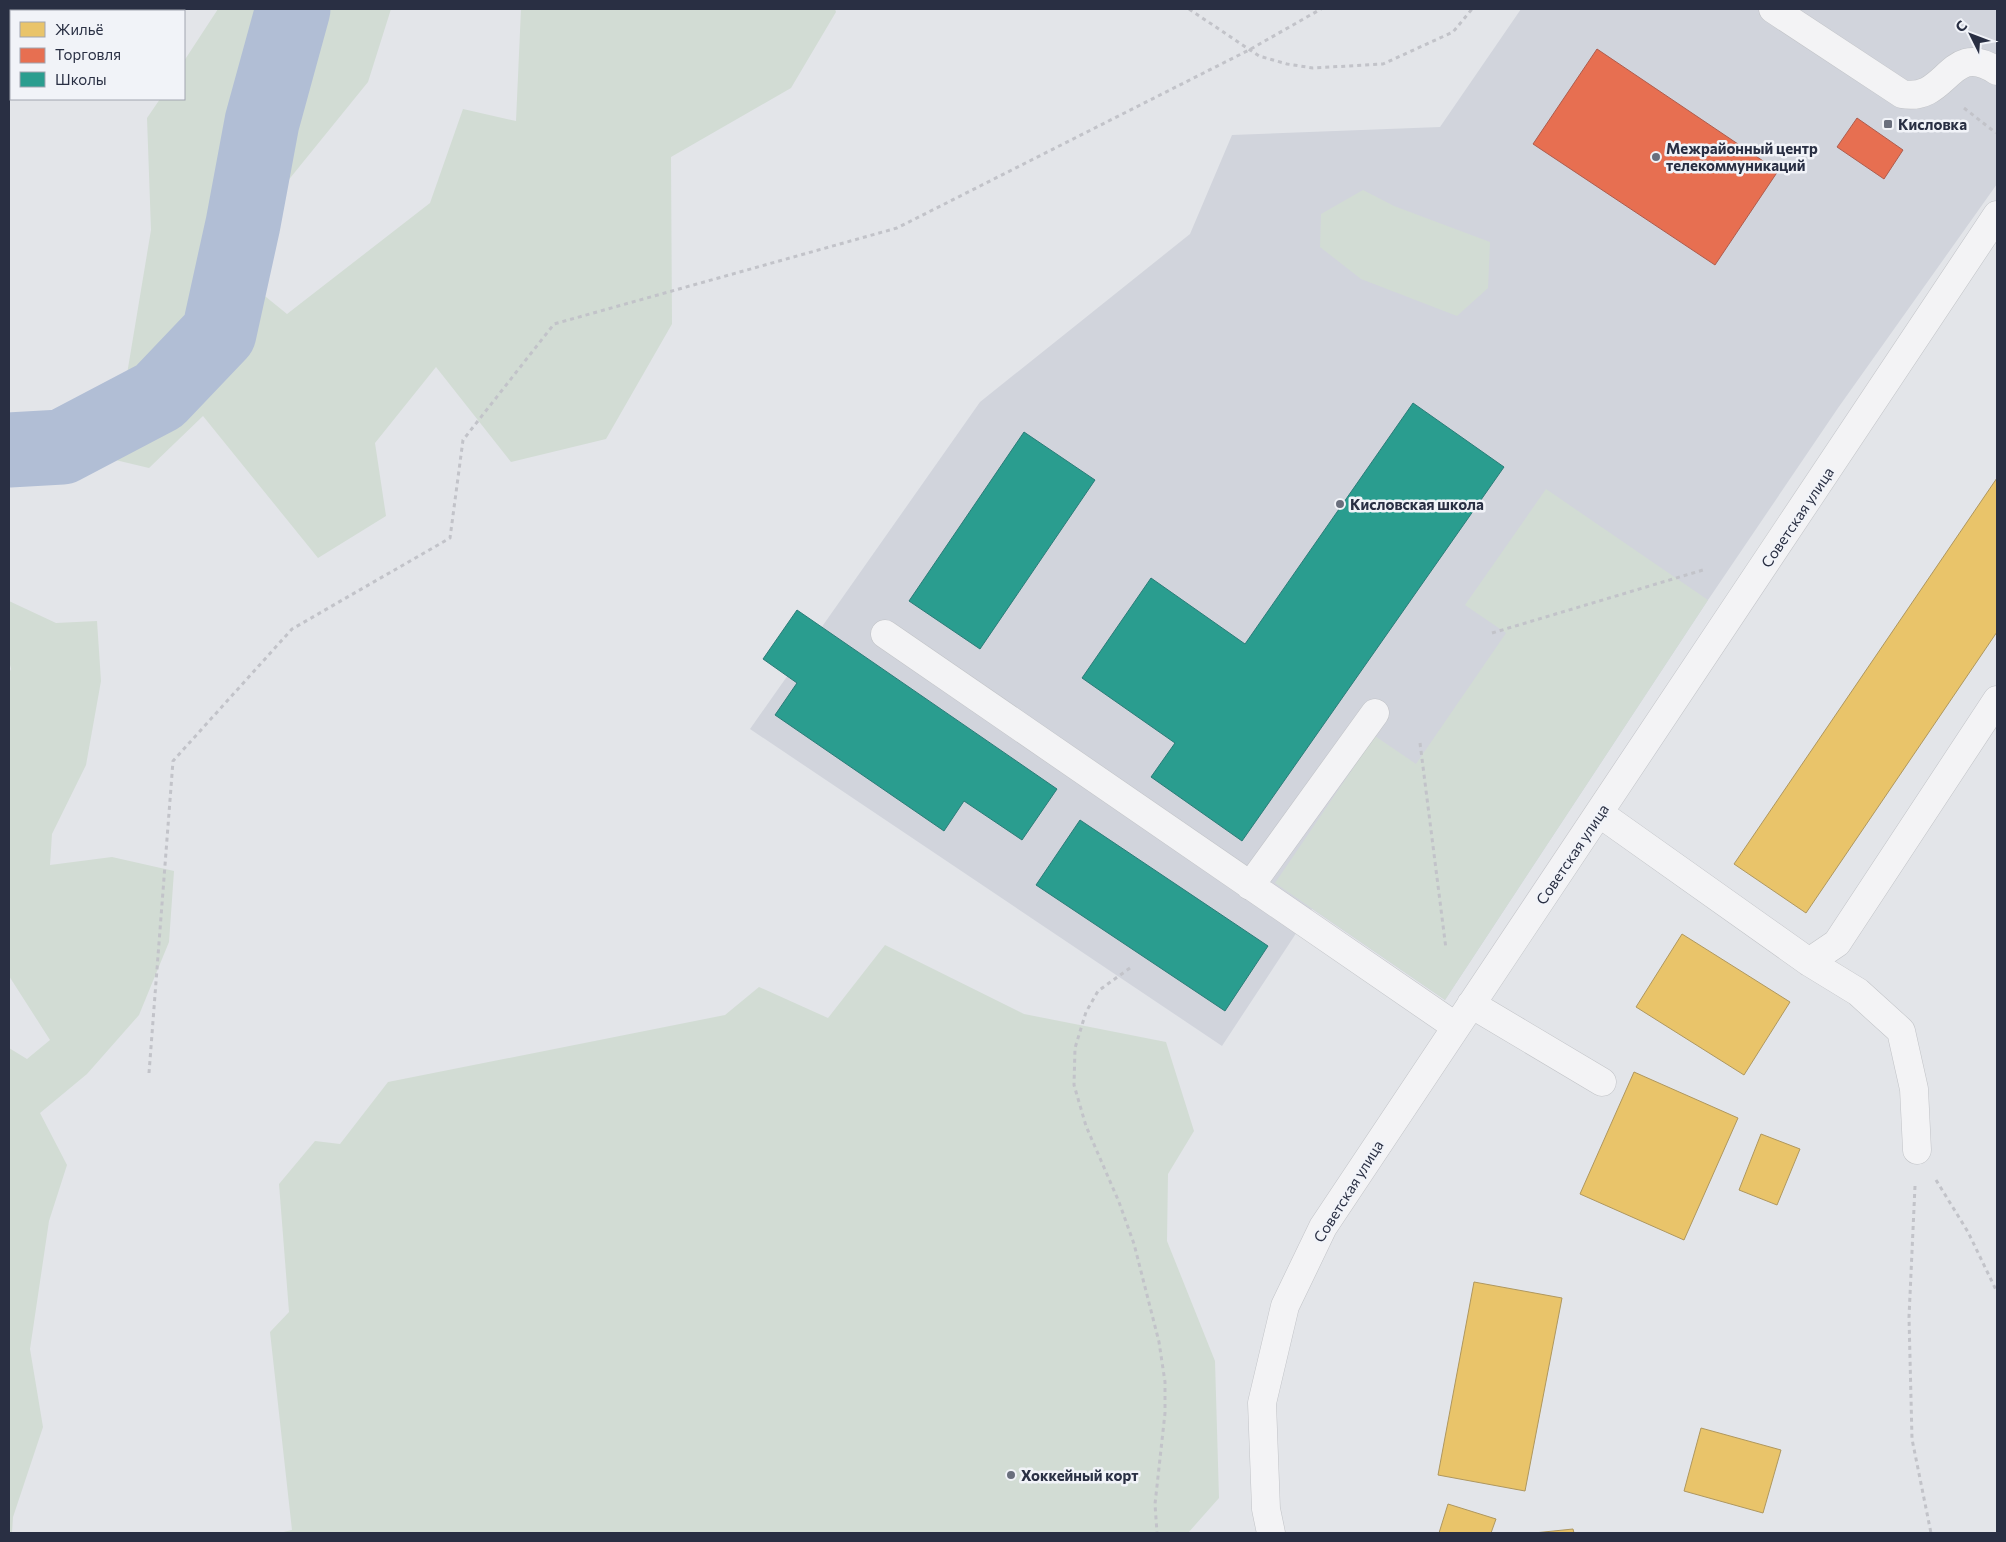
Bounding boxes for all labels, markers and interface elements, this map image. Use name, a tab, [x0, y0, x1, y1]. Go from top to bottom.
legend	[10, 10, 185, 100]
north arrow	[1946, 10, 1996, 60]
text: С	[1951, 17, 1970, 35]
text: Жильё	[55, 20, 103, 38]
text: Торговля	[55, 45, 121, 63]
text: Школы	[55, 70, 107, 88]
place label: Кисловка	[1898, 115, 1967, 133]
marker: Кисловка	[1882, 118, 1894, 130]
place label: Межрайонный центр телекоммуникаций	[1666, 139, 1818, 174]
marker: Межрайонный центр телекоммуникаций	[1650, 151, 1662, 163]
street label: Советская улица	[1757, 463, 1837, 571]
place label: Кисловская школа	[1350, 495, 1484, 513]
marker: Кисловская школа	[1334, 498, 1346, 510]
street label: Советская улица	[1532, 800, 1612, 908]
street label: Советская улица	[1309, 1137, 1387, 1245]
place label: Хоккейный корт	[1021, 1466, 1139, 1484]
marker: Хоккейный корт	[1005, 1469, 1017, 1481]

